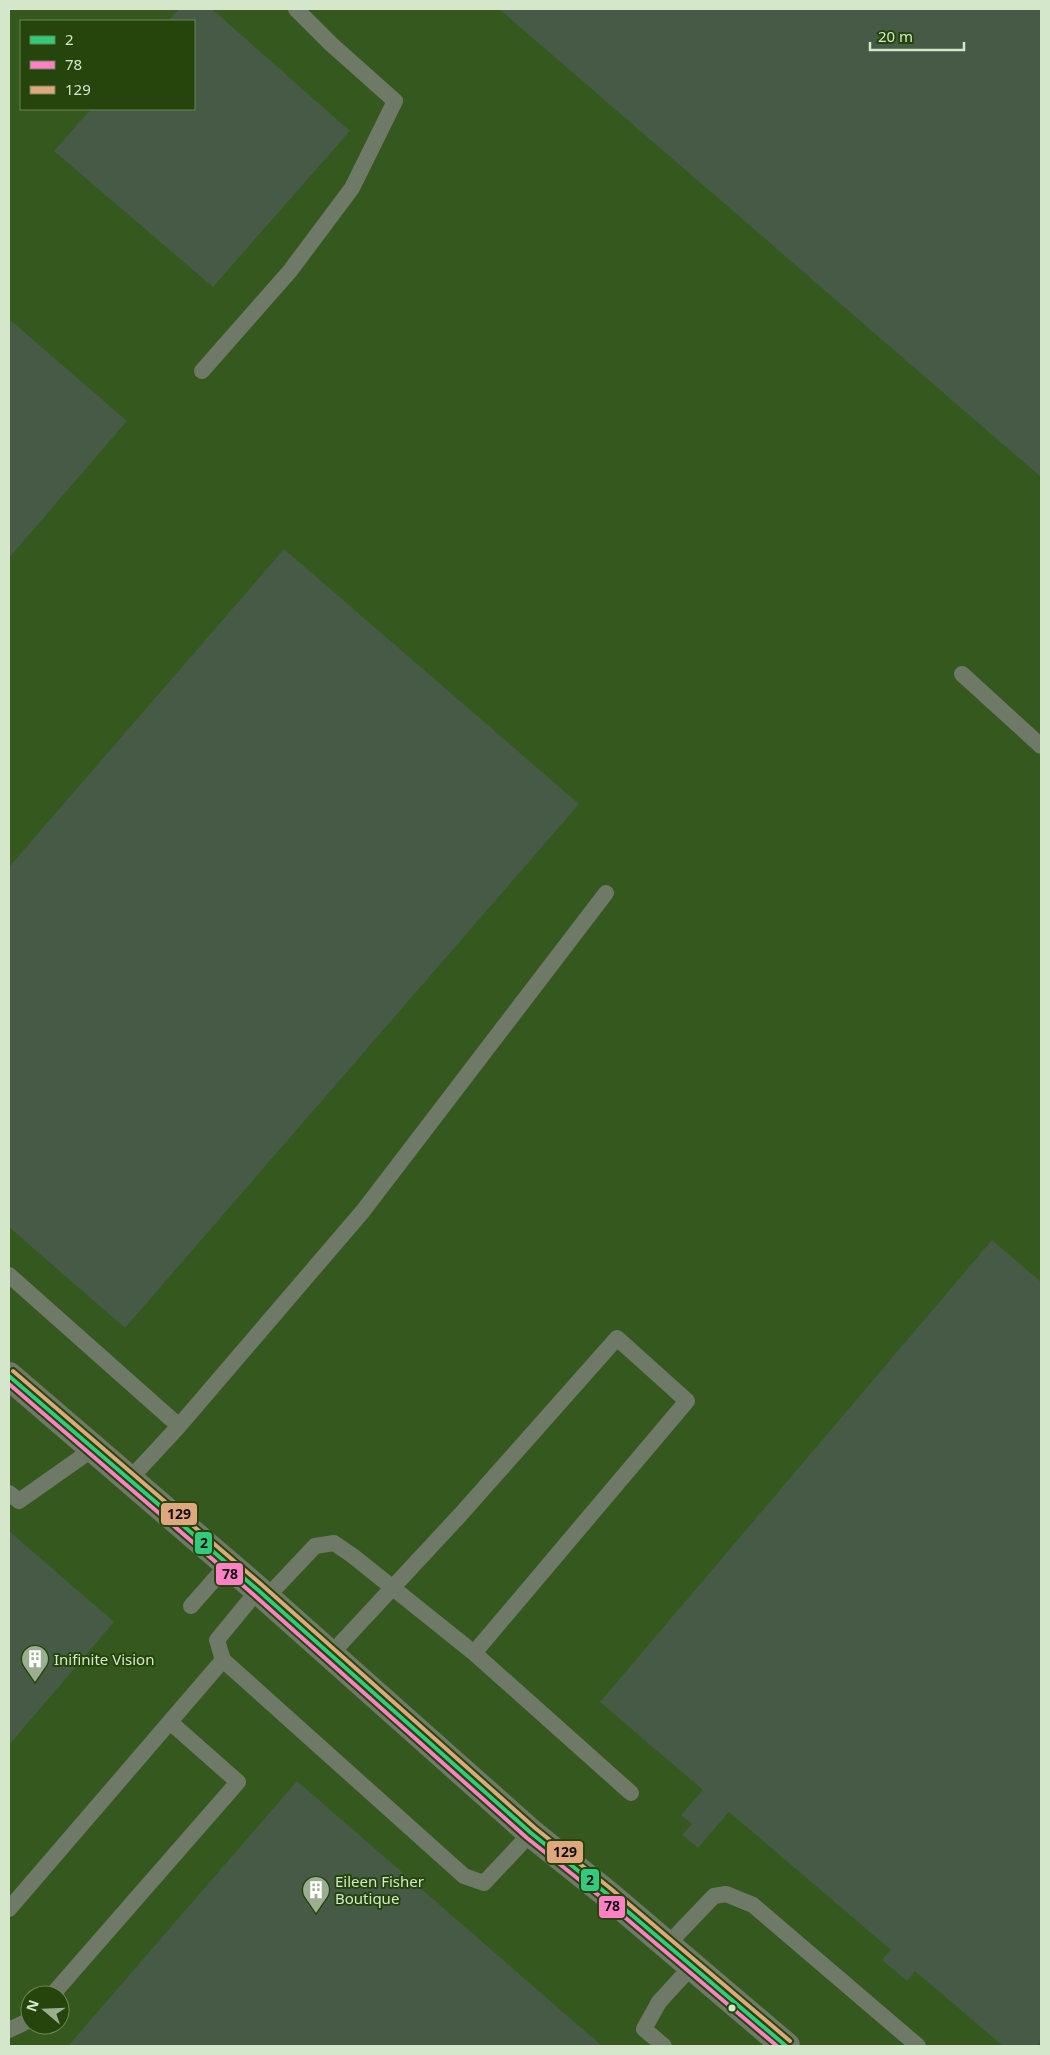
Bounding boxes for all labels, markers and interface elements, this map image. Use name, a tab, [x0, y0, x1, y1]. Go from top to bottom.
legend	[20, 20, 195, 110]
scale bar	[870, 20, 964, 52]
text: 20 m	[878, 26, 913, 46]
text: 2	[65, 29, 74, 49]
text: 78	[65, 54, 82, 74]
text: 129	[65, 79, 91, 99]
line badge: 129	[160, 1502, 198, 1526]
text: 129	[167, 1504, 191, 1523]
line badge: 2	[194, 1531, 213, 1555]
text: 2	[200, 1533, 208, 1552]
line badge: 78	[215, 1562, 244, 1586]
text: 78	[222, 1564, 238, 1583]
building icon: Inifinite Vision	[20, 1644, 50, 1683]
place label: Inifinite Vision	[54, 1649, 154, 1669]
line badge: 129	[546, 1840, 584, 1864]
text: 129	[553, 1842, 577, 1861]
line badge: 2	[580, 1868, 600, 1892]
text: 2	[586, 1870, 594, 1889]
place label: Eileen Fisher Boutique	[335, 1871, 424, 1908]
building icon: Eileen Fisher Boutique	[301, 1875, 331, 1914]
line badge: 78	[598, 1895, 626, 1919]
text: 78	[604, 1896, 620, 1915]
north arrow	[20, 1985, 70, 2035]
text: N	[21, 1997, 43, 2014]
unlabelled marker	[727, 2003, 737, 2013]

